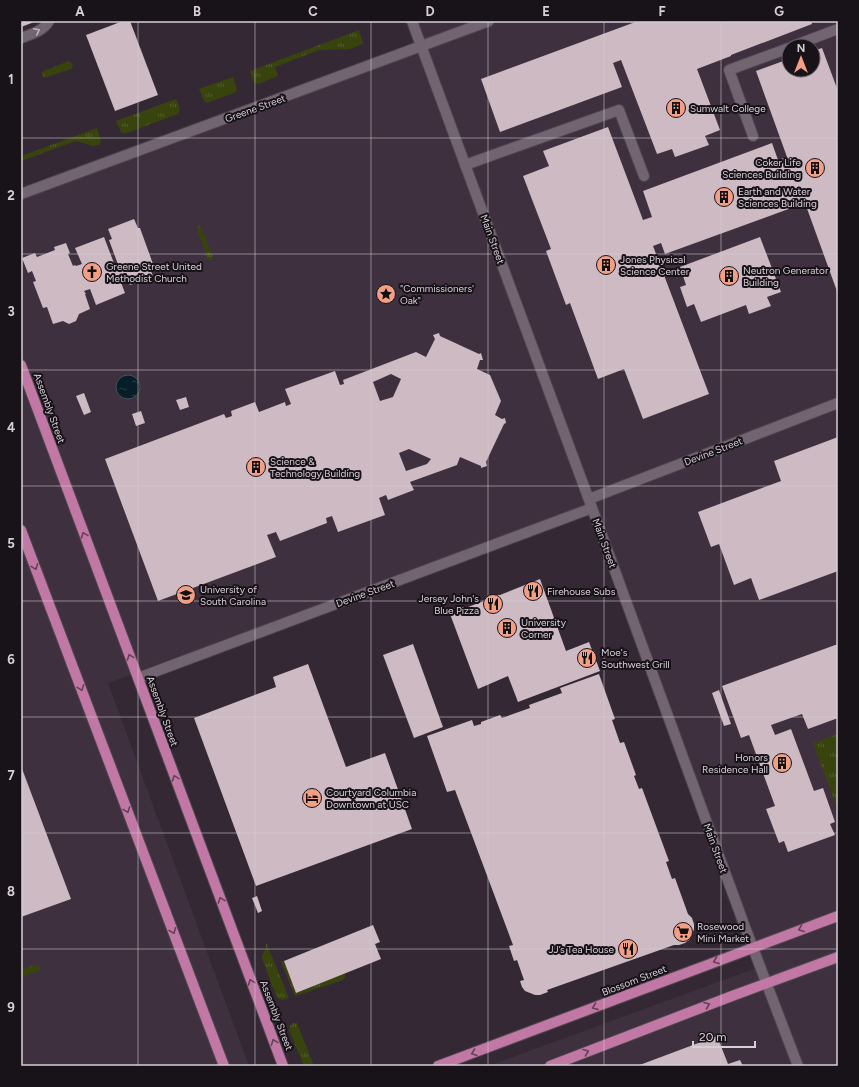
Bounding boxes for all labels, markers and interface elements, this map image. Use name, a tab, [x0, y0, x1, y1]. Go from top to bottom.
text: A	[75, 4, 85, 19]
text: B	[193, 4, 201, 19]
text: C	[308, 4, 318, 19]
text: D	[425, 4, 435, 19]
text: E	[542, 4, 550, 19]
text: F	[658, 4, 666, 19]
text: G	[774, 4, 784, 19]
one-way arrow	[32, 28, 40, 36]
north arrow	[781, 38, 821, 78]
text: N	[797, 42, 805, 55]
text: 1	[8, 72, 14, 87]
street label: Greene Street	[223, 91, 287, 125]
building icon: Sumwalt College	[665, 97, 687, 119]
place label: Sumwalt College	[690, 102, 766, 115]
place label: Coker Life Sciences Building	[722, 156, 802, 181]
building icon: Coker Life Sciences Building	[804, 157, 826, 179]
place label: Earth and Water Sciences Building	[738, 185, 817, 210]
building icon: Earth and Water Sciences Building	[713, 186, 735, 208]
text: 2	[7, 188, 15, 203]
street label: Main Street	[478, 213, 508, 266]
place label: Jones Physical Science Center	[620, 253, 690, 278]
building icon: Jones Physical Science Center	[595, 254, 617, 276]
place label: Greene Street United Methodist Church	[106, 260, 202, 285]
church icon: Greene Street United Methodist Church	[81, 261, 103, 283]
place label: Neutron Generator Building	[743, 264, 829, 289]
building icon: Neutron Generator Building	[718, 265, 740, 287]
place label: "Commissioners' Oak"	[400, 282, 474, 307]
place icon: "Commissioners' Oak"	[375, 283, 397, 305]
text: 3	[7, 304, 15, 319]
street label: Assembly Street	[31, 371, 68, 445]
text: 4	[7, 420, 15, 435]
street label: Devine Street	[682, 434, 744, 469]
place label: Science & Technology Building	[270, 455, 360, 480]
building icon: Science & Technology Building	[245, 456, 267, 478]
street label: Main Street	[590, 517, 620, 570]
one-way arrow	[81, 531, 89, 538]
text: 5	[7, 536, 15, 551]
one-way arrow	[30, 563, 38, 570]
street label: Devine Street	[334, 577, 396, 610]
restaurant icon: Firehouse Subs	[522, 580, 544, 602]
place label: University of South Carolina	[200, 583, 266, 608]
school or university icon: University of South Carolina	[175, 584, 197, 606]
place label: Firehouse Subs	[547, 585, 616, 598]
place label: Jersey John's Blue Pizza	[419, 592, 479, 617]
restaurant icon: Jersey John's Blue Pizza	[482, 593, 504, 615]
place label: University Corner	[521, 616, 567, 641]
building icon: University Corner	[496, 617, 518, 639]
place label: Moe's Southwest Grill	[601, 646, 670, 671]
restaurant icon: Moe's Southwest Grill	[576, 647, 598, 669]
text: 6	[7, 652, 15, 667]
one-way arrow	[126, 653, 134, 660]
street label: Assembly Street	[144, 674, 181, 748]
one-way arrow	[76, 685, 84, 692]
place label: Honors Residence Hall	[702, 751, 768, 776]
building icon: Honors Residence Hall	[771, 752, 793, 774]
text: 7	[7, 768, 15, 783]
one-way arrow	[172, 775, 180, 782]
place label: Courtyard Columbia Downtown at USC	[326, 786, 416, 811]
hotel icon: Courtyard Columbia Downtown at USC	[301, 787, 323, 809]
one-way arrow	[122, 806, 130, 813]
street label: Main Street	[701, 822, 731, 875]
text: 8	[7, 884, 15, 899]
one-way arrow	[217, 897, 225, 904]
place label: Rosewood Mini Market	[697, 920, 749, 945]
supermarket icon: Rosewood Mini Market	[672, 921, 694, 943]
one-way arrow	[798, 925, 805, 933]
one-way arrow	[168, 928, 176, 935]
restaurant icon: JJ’s Tea House	[617, 938, 639, 960]
place label: JJ’s Tea House	[548, 943, 615, 956]
one-way arrow	[713, 957, 720, 965]
street label: Blossom Street	[600, 962, 669, 999]
street label: Assembly Street	[257, 978, 296, 1052]
one-way arrow	[248, 979, 256, 986]
text: 9	[7, 1000, 15, 1015]
one-way arrow	[704, 1002, 711, 1010]
one-way arrow	[591, 1003, 598, 1011]
scale bar	[693, 1023, 755, 1049]
text: 20 m	[699, 1030, 727, 1044]
one-way arrow	[271, 1039, 279, 1046]
one-way arrow	[471, 1048, 478, 1056]
one-way arrow	[583, 1048, 590, 1056]

